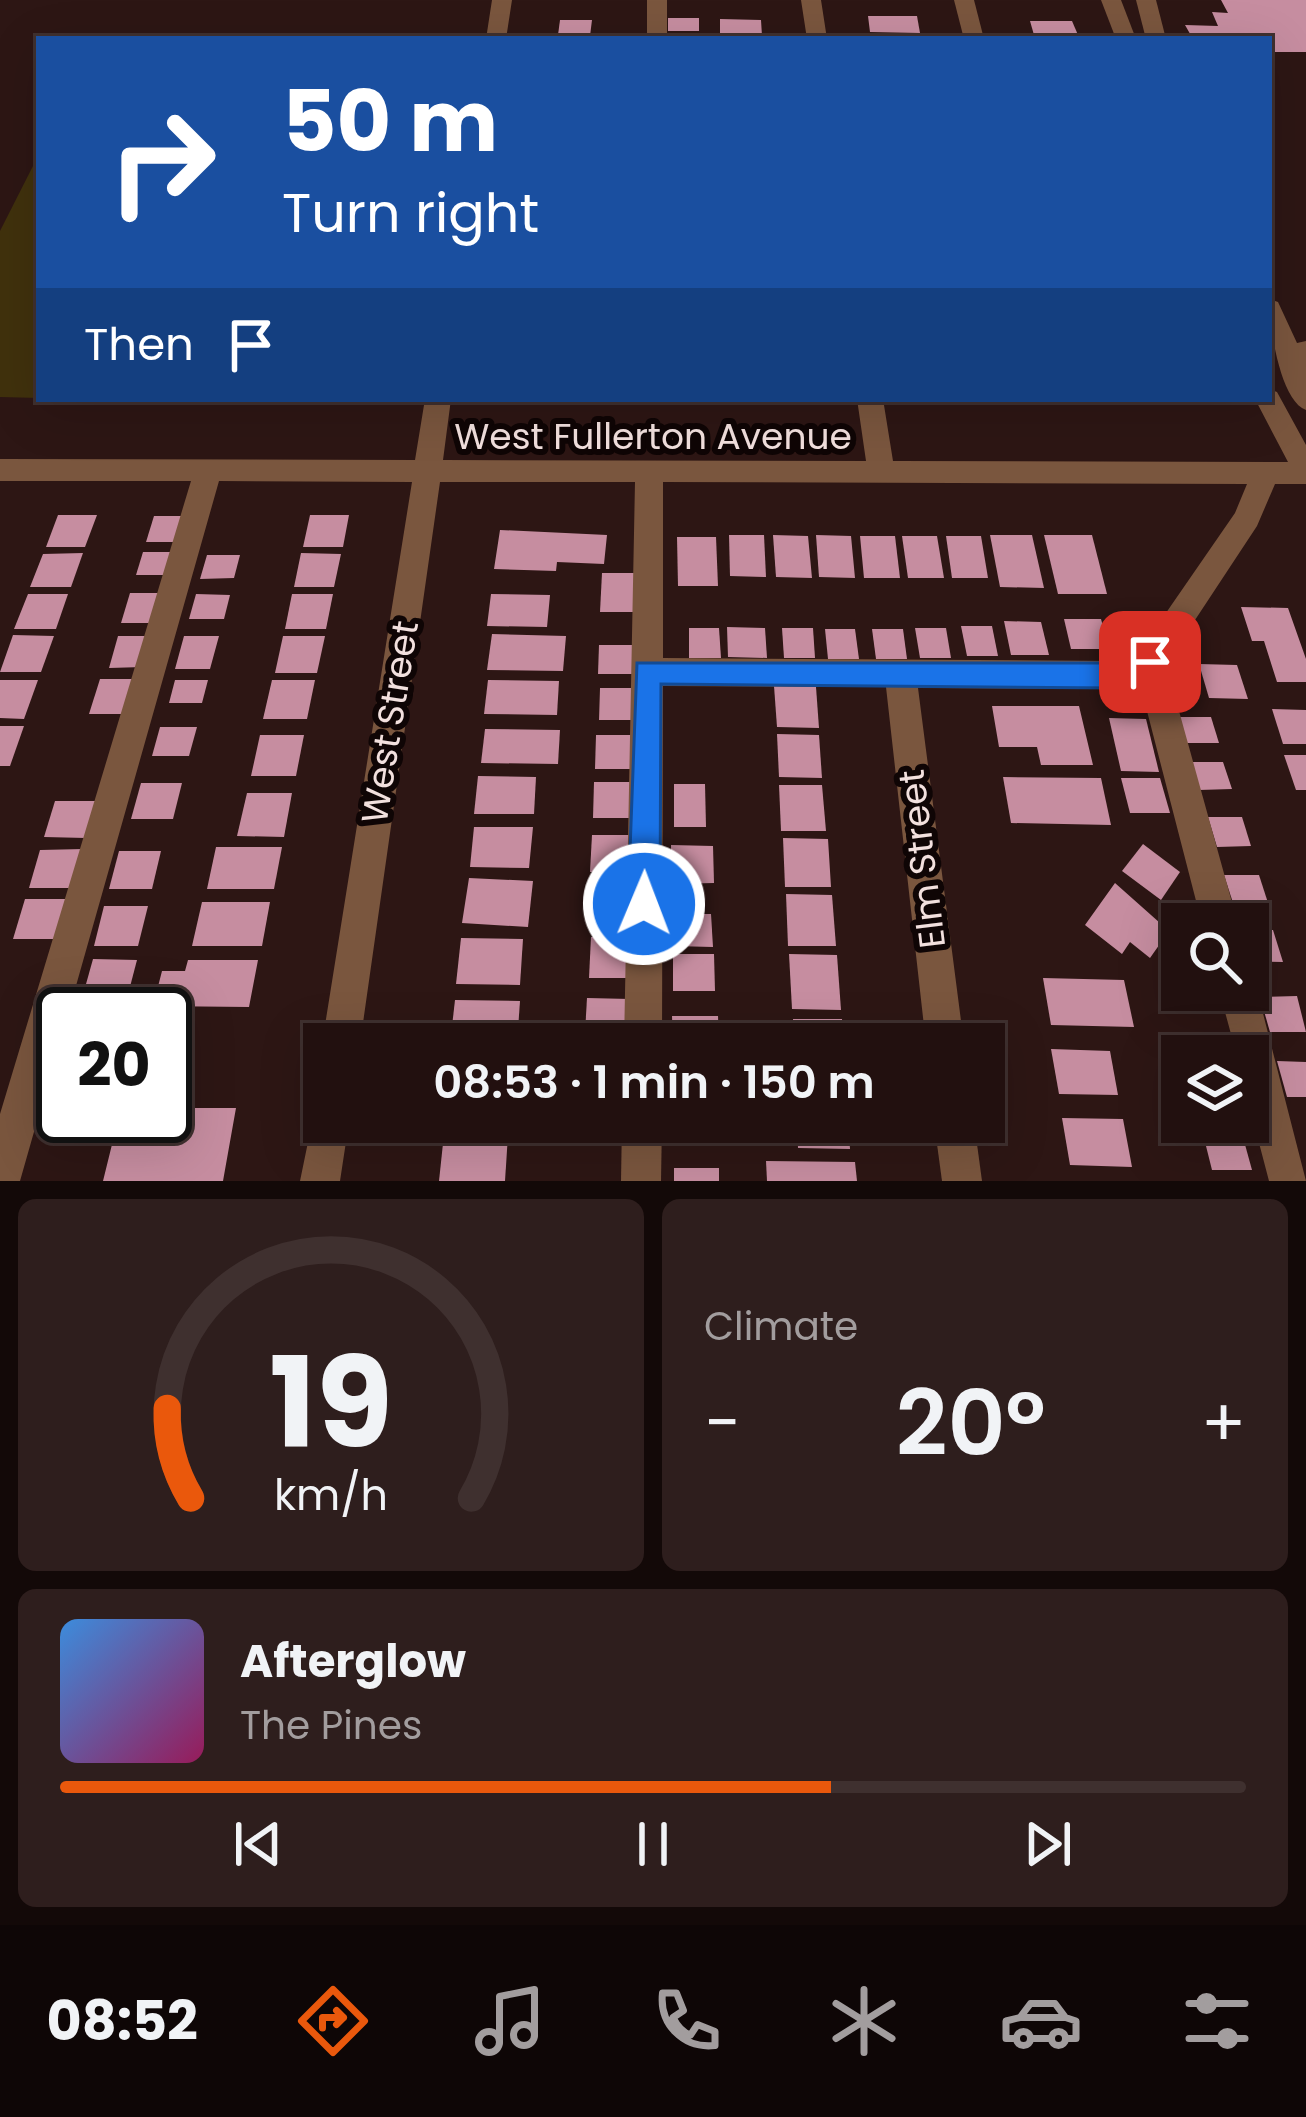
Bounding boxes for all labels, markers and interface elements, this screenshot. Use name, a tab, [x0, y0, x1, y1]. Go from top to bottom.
text: 50 m	[282, 63, 498, 180]
icon: right	[84, 84, 240, 240]
text: Turn right	[282, 175, 539, 251]
icon: arrive	[218, 312, 284, 378]
text: Then	[84, 313, 194, 376]
street label: West Fullerton Avenue	[454, 411, 852, 462]
pin	[1099, 611, 1201, 713]
street label: West Street	[349, 617, 431, 827]
icon: arrive	[1117, 629, 1183, 695]
street label: Elm Street	[886, 767, 958, 951]
position arrow	[581, 841, 707, 967]
map controls	[1161, 903, 1269, 1143]
button: search	[1161, 903, 1269, 1011]
speed limit sign: 20	[36, 987, 192, 1143]
button: layers	[1161, 1035, 1269, 1143]
text: 08:53 · 1 min · 150 m	[433, 1051, 875, 1114]
text: Climate	[704, 1299, 858, 1354]
text: 19	[269, 1316, 393, 1491]
text: 20°	[896, 1360, 1046, 1487]
text: −	[704, 1377, 740, 1469]
text: +	[1201, 1377, 1246, 1469]
text: km/h	[274, 1465, 388, 1525]
text: Afterglow	[240, 1630, 466, 1693]
text: The Pines	[240, 1698, 422, 1753]
icon: previous	[225, 1811, 291, 1877]
icon: pause	[620, 1811, 686, 1877]
icon: next	[1015, 1811, 1081, 1877]
icon: directions	[291, 1979, 375, 2063]
icon: music	[468, 1979, 552, 2063]
icon: phone	[645, 1979, 729, 2063]
icon: climate	[822, 1979, 906, 2063]
icon: car	[999, 1979, 1083, 2063]
icon: filters	[1175, 1979, 1259, 2063]
text: 08:52	[46, 1983, 198, 2059]

